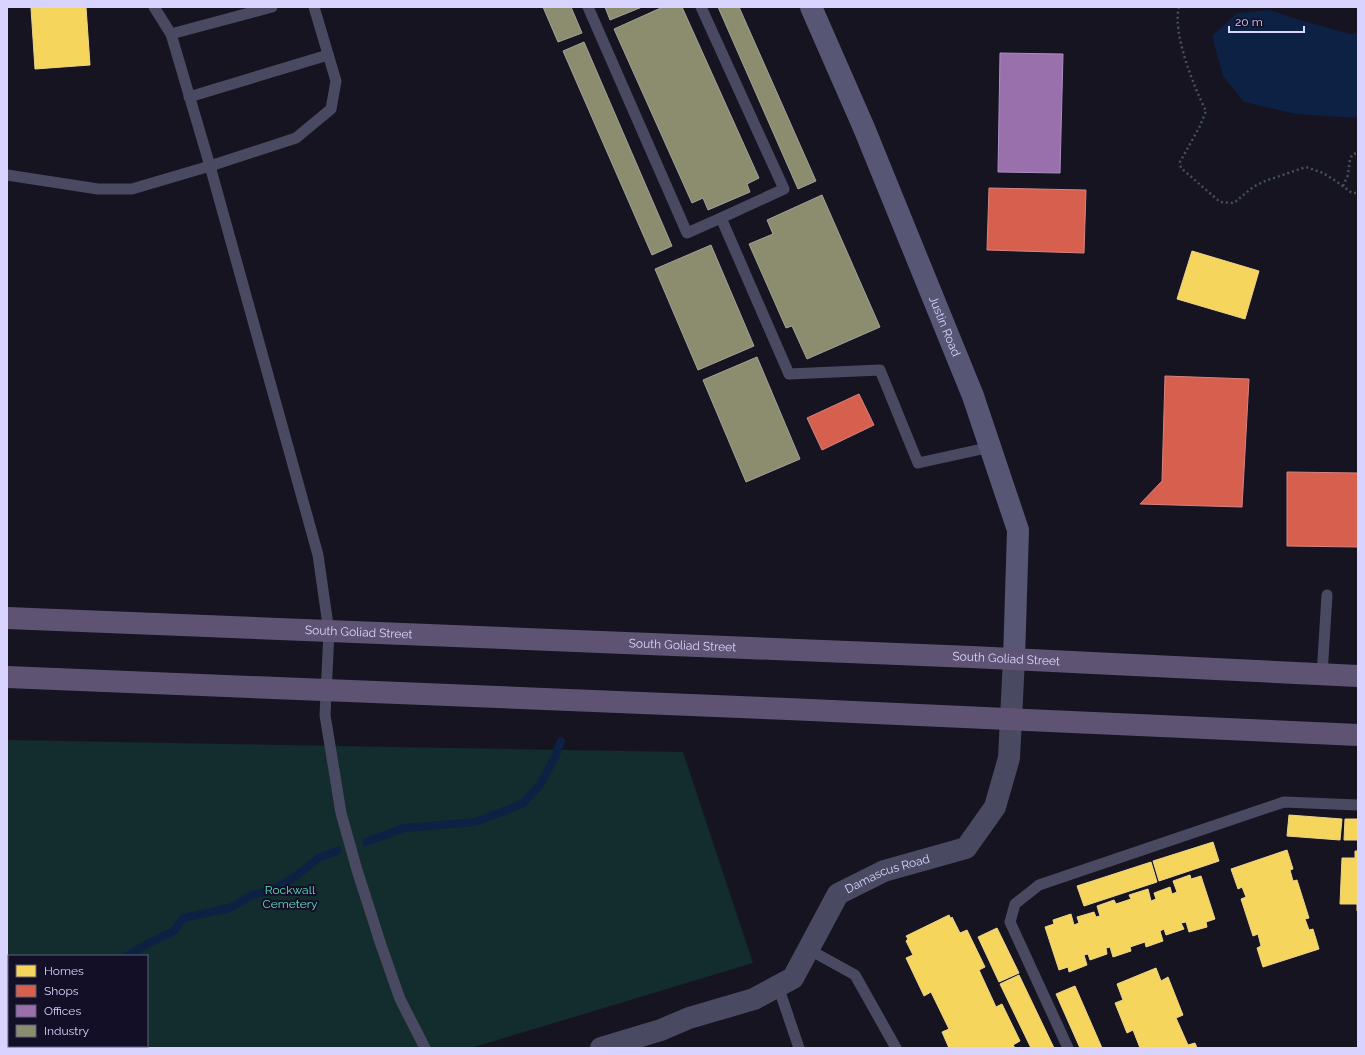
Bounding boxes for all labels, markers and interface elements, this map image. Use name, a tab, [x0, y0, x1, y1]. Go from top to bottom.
scale bar	[1229, 8, 1304, 34]
text: 20 m	[1235, 15, 1263, 29]
street label: Justin Road	[926, 294, 963, 358]
street label: South Goliad Street	[305, 623, 413, 641]
street label: South Goliad Street	[628, 636, 737, 654]
street label: South Goliad Street	[952, 649, 1060, 668]
street label: Damascus Road	[843, 852, 931, 896]
park label: Rockwall Cemetery	[263, 883, 318, 911]
legend	[8, 955, 148, 1047]
text: Homes	[44, 964, 84, 978]
text: Shops	[44, 984, 79, 998]
text: Offices	[44, 1004, 81, 1018]
text: Industry	[44, 1024, 90, 1038]

